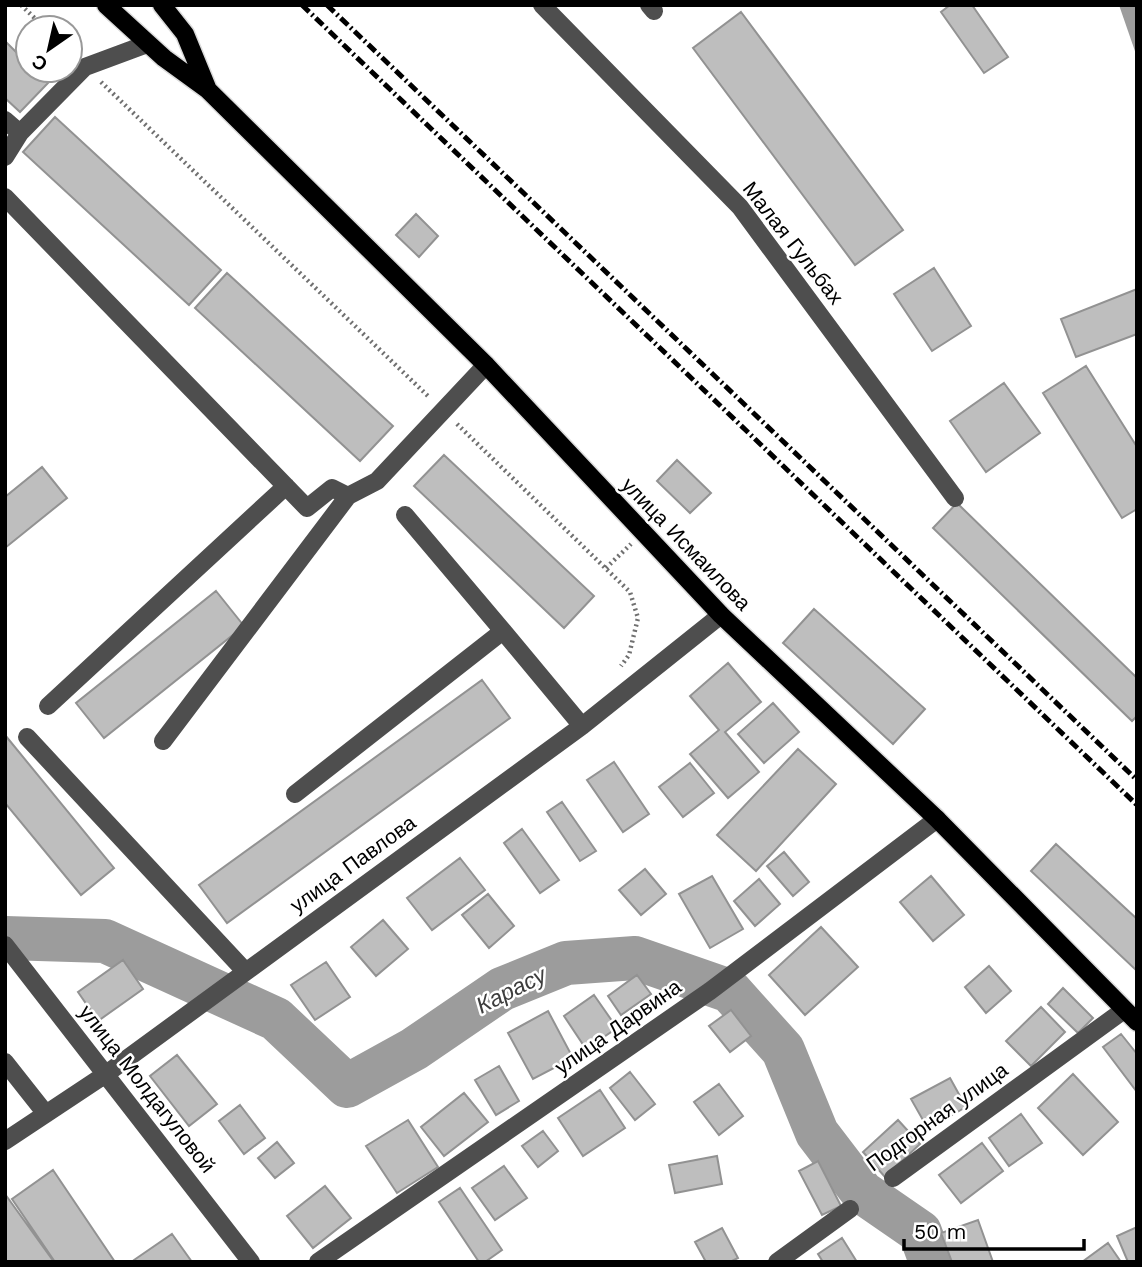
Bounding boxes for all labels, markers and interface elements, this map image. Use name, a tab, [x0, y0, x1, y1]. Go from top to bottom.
north arrow	[14, 14, 84, 84]
text: С	[27, 49, 52, 76]
street label: Малая Гульбах	[738, 176, 849, 309]
street label: улица Исмаилова	[617, 472, 756, 616]
street label: улица Павлова	[285, 809, 421, 918]
water label: Карасу	[472, 961, 552, 1019]
street label: улица Дарвина	[550, 974, 686, 1079]
street label: улица Молдагуловой	[74, 1000, 221, 1178]
street label: Подгорная улица	[861, 1057, 1013, 1176]
scale bar	[904, 1208, 1084, 1252]
text: 50 m	[914, 1219, 966, 1244]

